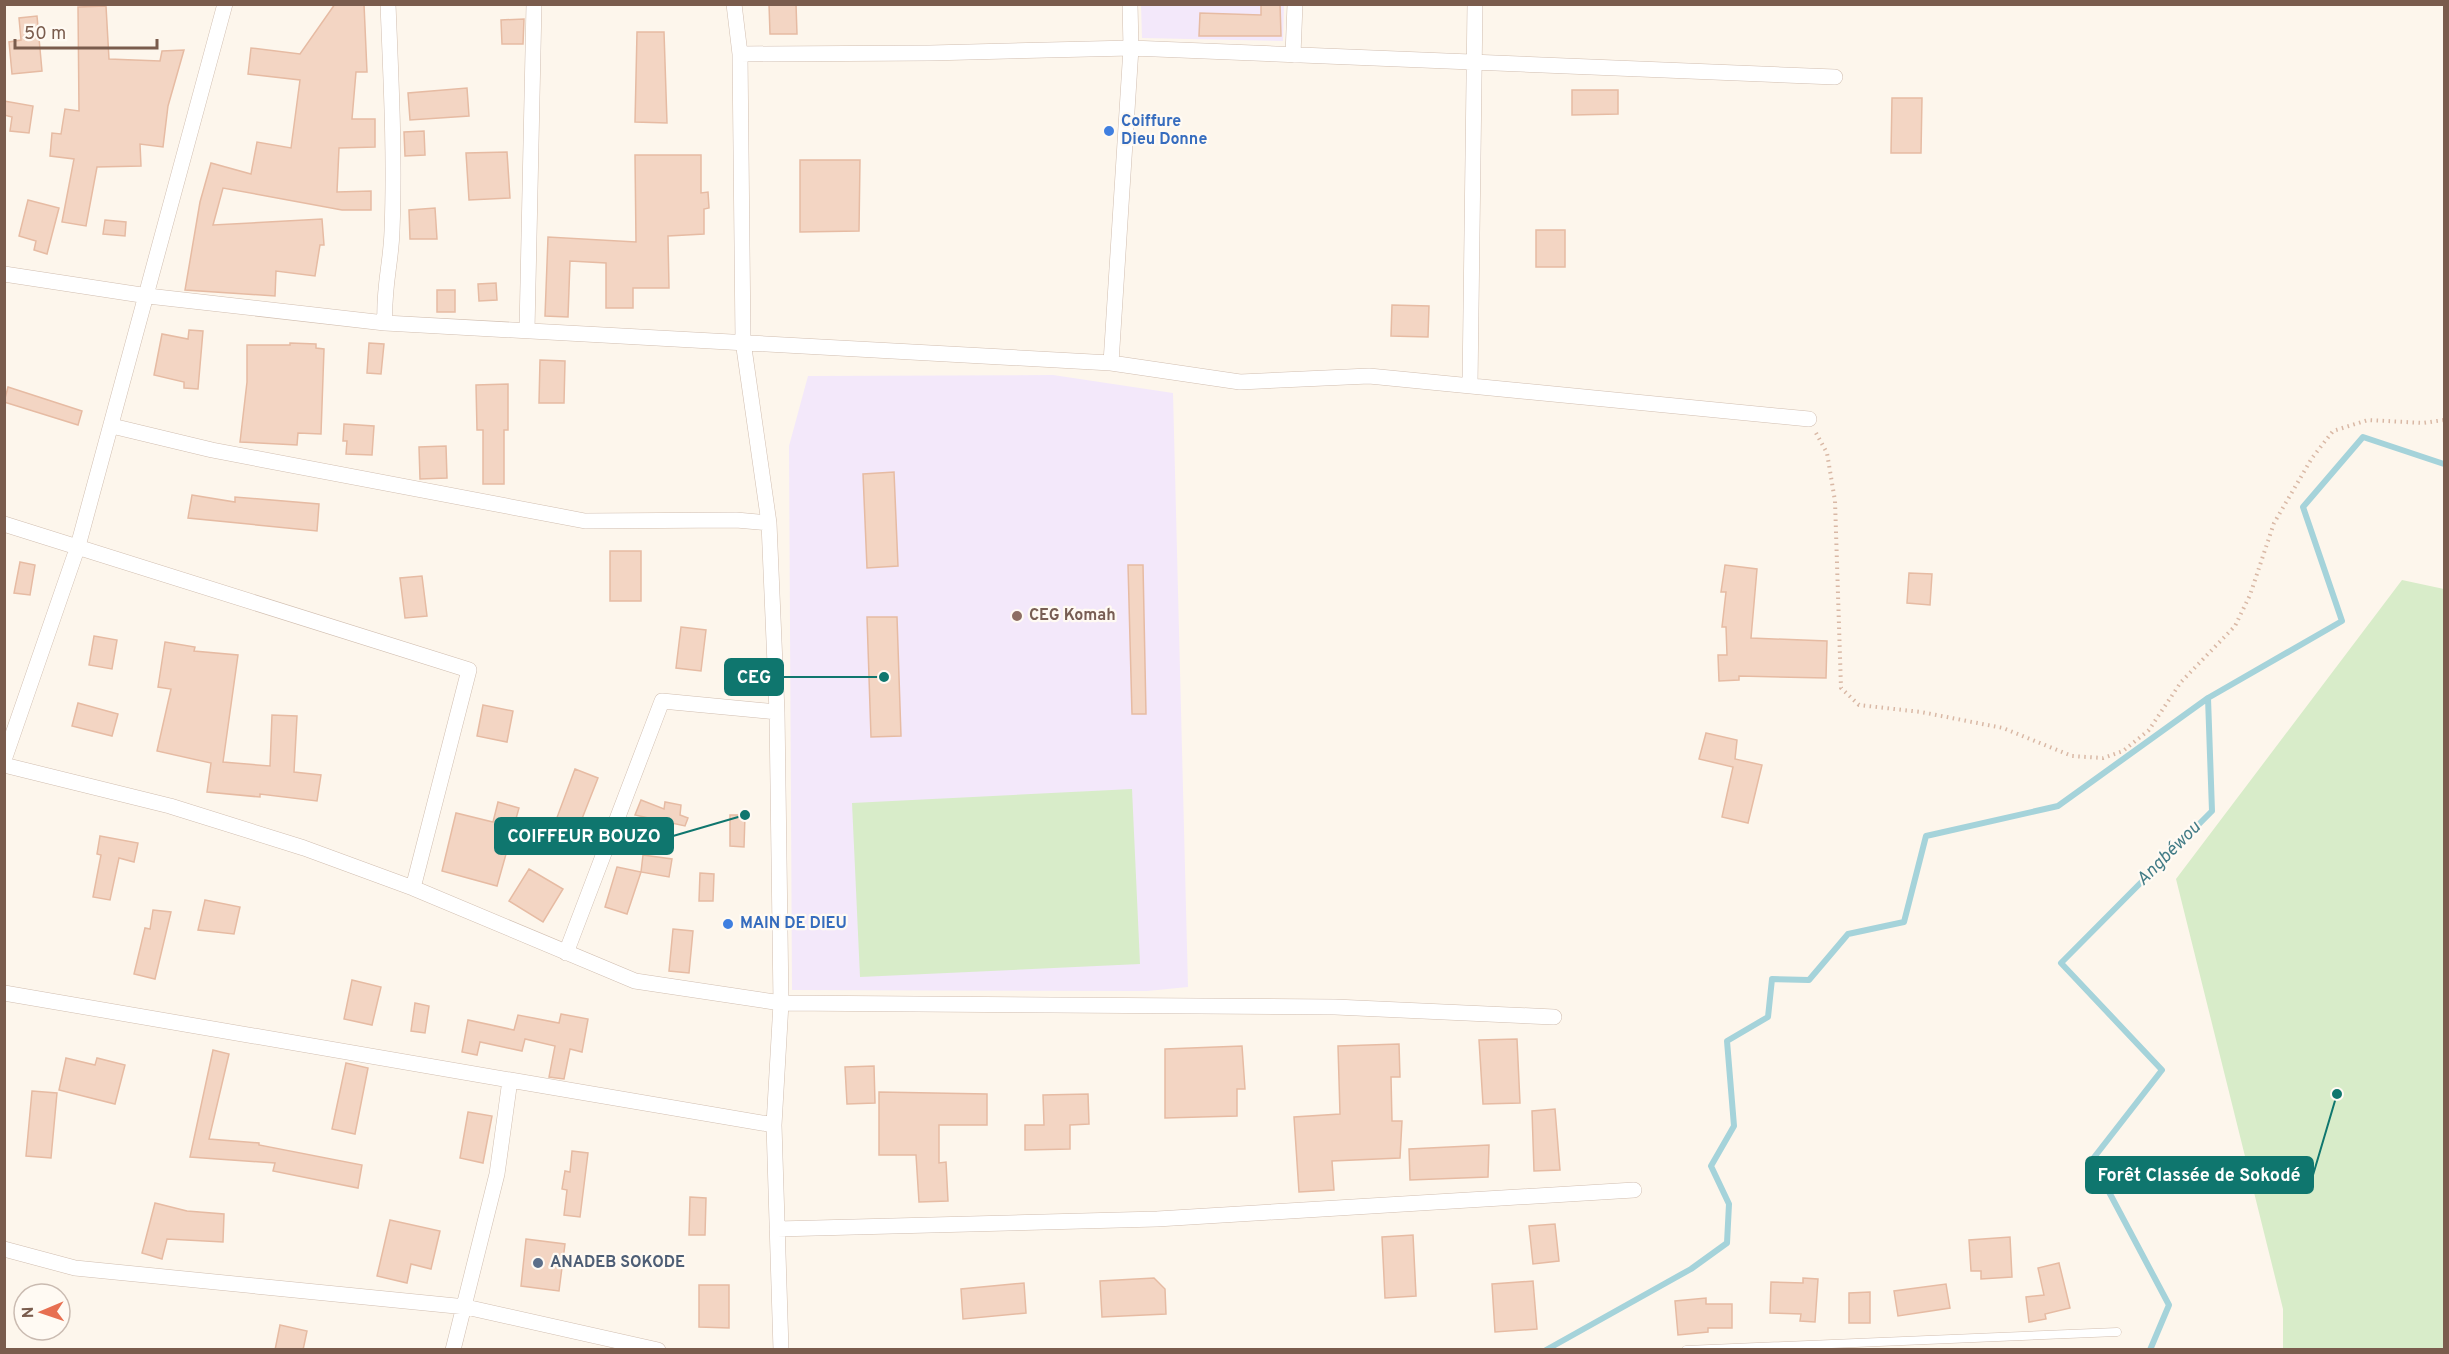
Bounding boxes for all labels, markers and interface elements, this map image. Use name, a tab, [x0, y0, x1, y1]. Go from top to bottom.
scale bar	[15, 12, 158, 50]
text: 50 m	[24, 23, 66, 46]
place label: Coiffure Dieu Donne	[1121, 112, 1207, 150]
marker: Coiffure Dieu Donne	[1102, 124, 1116, 138]
place label: CEG Komah	[1029, 606, 1116, 626]
marker: CEG Komah	[1010, 609, 1024, 623]
callout: CEG	[725, 659, 783, 695]
text: CEG	[737, 667, 771, 690]
water label: Angbéwou	[2132, 817, 2206, 891]
callout: COIFFEUR BOUZO	[495, 818, 673, 854]
text: COIFFEUR BOUZO	[507, 826, 661, 849]
place label: MAIN DE DIEU	[740, 914, 847, 934]
marker: MAIN DE DIEU	[721, 917, 735, 931]
callout: Forêt Classée de Sokodé	[2086, 1157, 2313, 1193]
text: Forêt Classée de Sokodé	[2097, 1165, 2301, 1188]
place label: ANADEB SOKODE	[550, 1253, 685, 1273]
marker: ANADEB SOKODE	[531, 1256, 545, 1270]
north arrow	[12, 1282, 72, 1342]
text: N	[19, 1306, 39, 1319]

